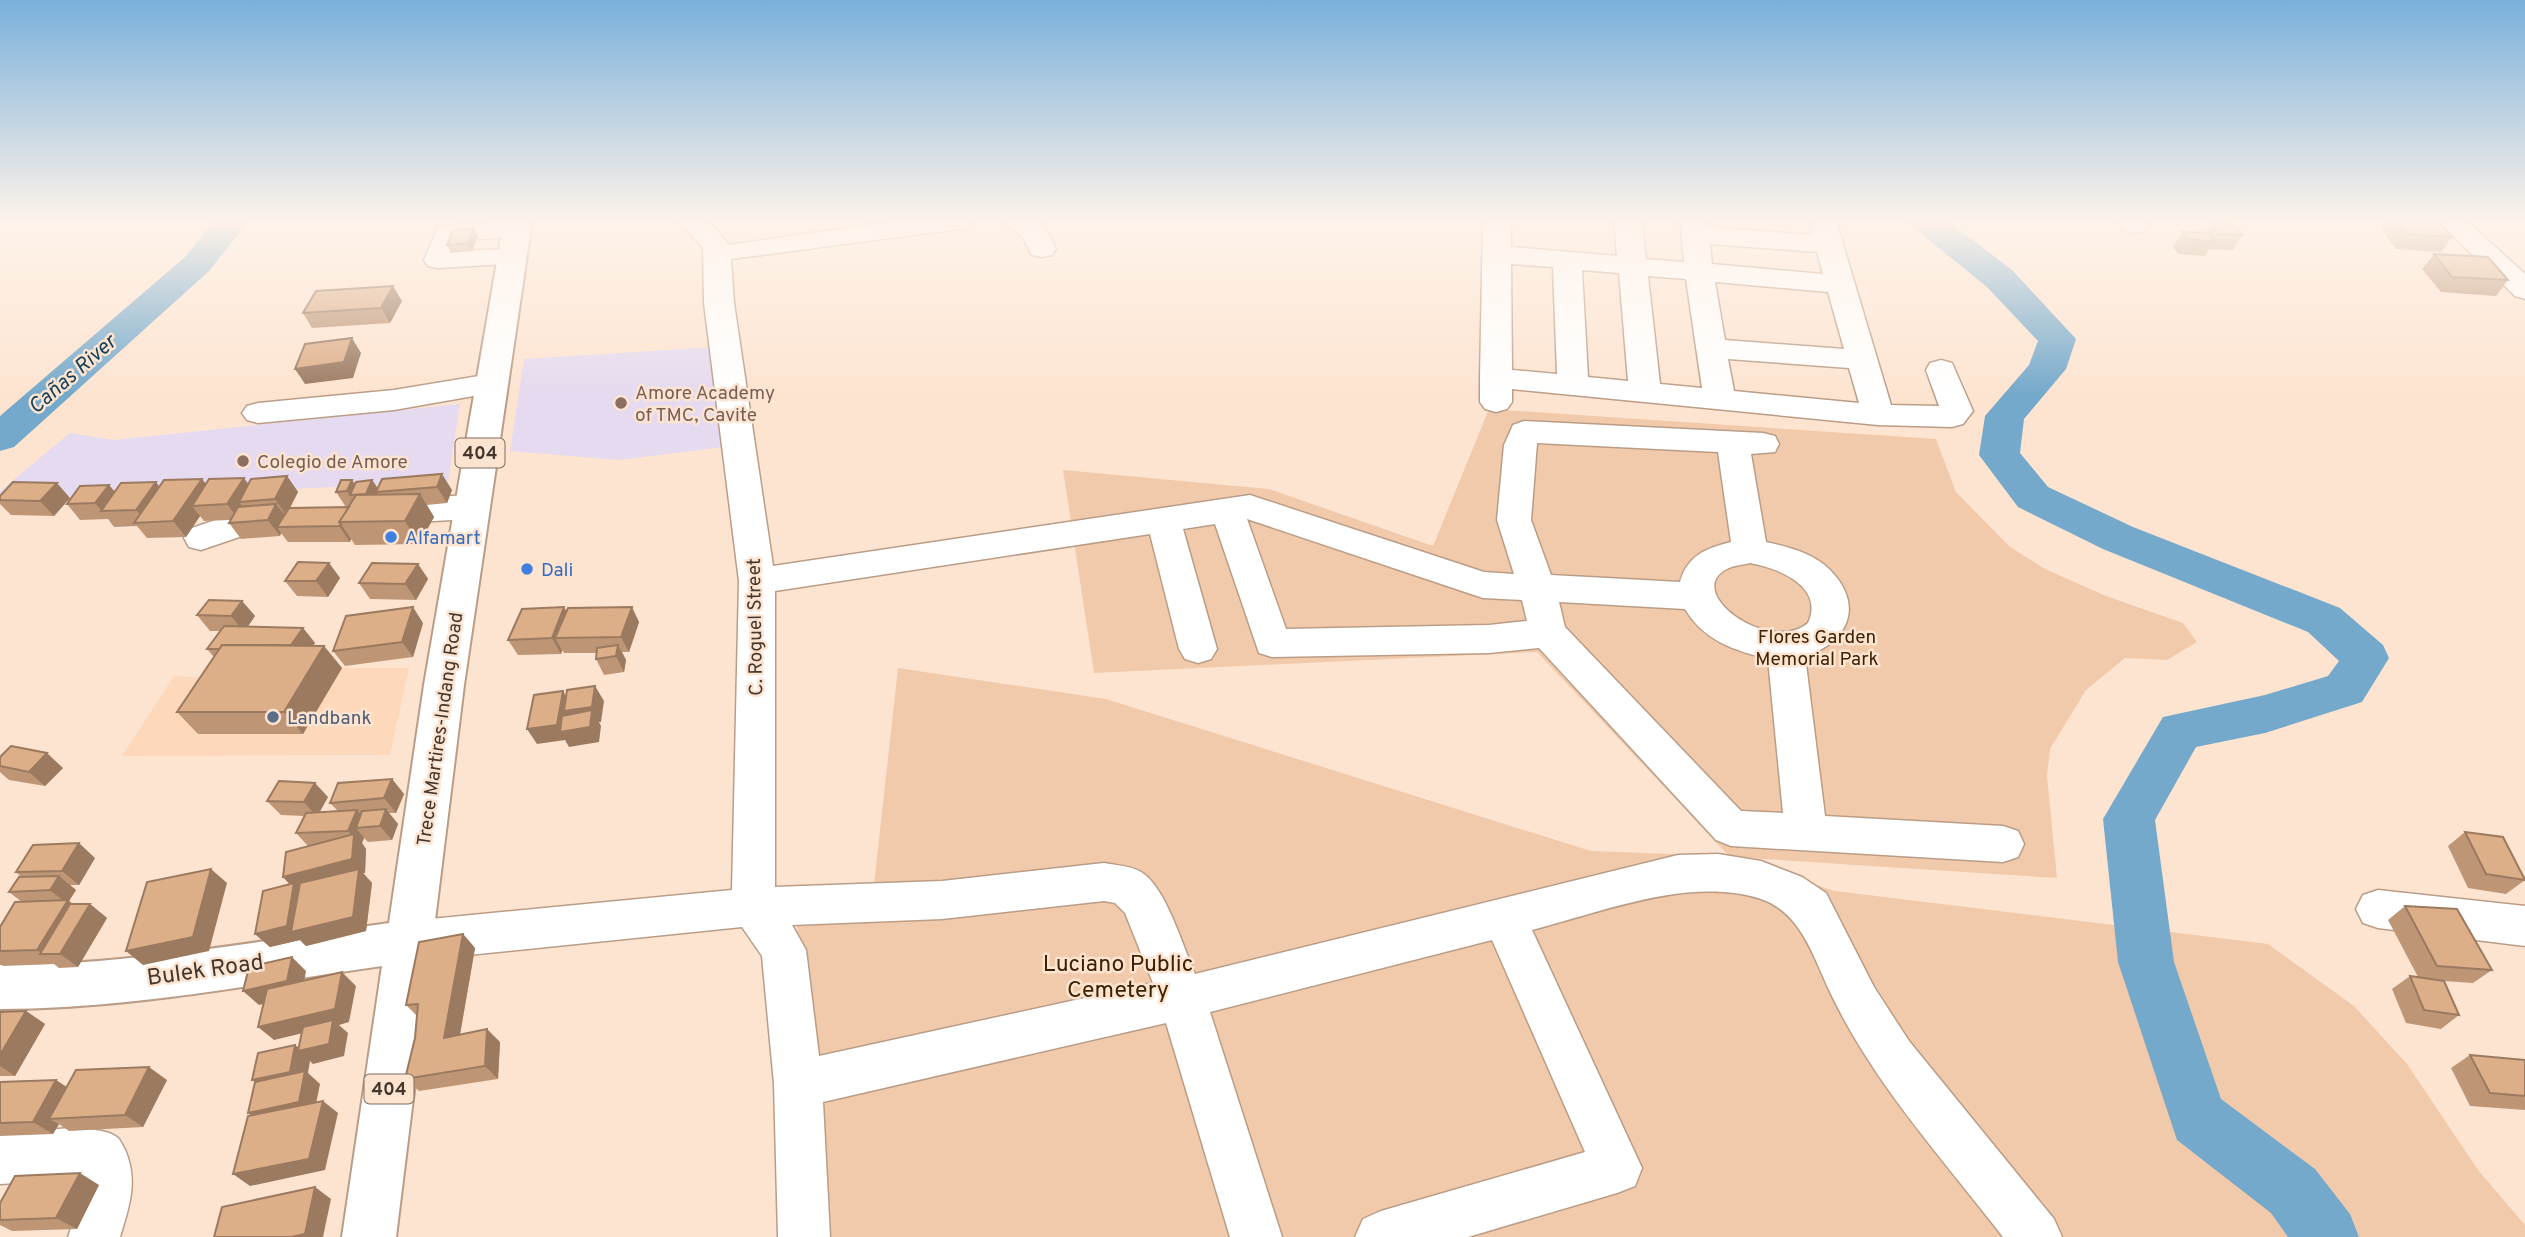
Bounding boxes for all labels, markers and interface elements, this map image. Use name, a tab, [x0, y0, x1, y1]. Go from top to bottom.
water label: Cañas River	[23, 328, 124, 421]
place label: Amore Academy of TMC, Cavite	[635, 382, 775, 428]
marker: Amore Academy of TMC, Cavite	[613, 395, 629, 411]
road number: 404	[456, 438, 504, 467]
place label: Colegio de Amore	[257, 451, 408, 475]
marker: Colegio de Amore	[235, 453, 251, 469]
place label: Alfamart	[405, 527, 481, 551]
marker: Alfamart	[383, 529, 399, 545]
street label: C. Roguel Street	[743, 558, 769, 696]
place label: Dali	[541, 559, 573, 583]
marker: Dali	[519, 561, 535, 577]
street label: Trece Martires-Indang Road	[413, 611, 469, 848]
park label: Flores Garden Memorial Park	[1755, 626, 1879, 672]
place label: Landbank	[287, 707, 372, 731]
marker: Landbank	[265, 709, 281, 725]
street label: Bulek Road	[145, 949, 265, 994]
park label: Luciano Public Cemetery	[1043, 951, 1193, 1006]
road number: 404	[364, 1074, 414, 1104]

